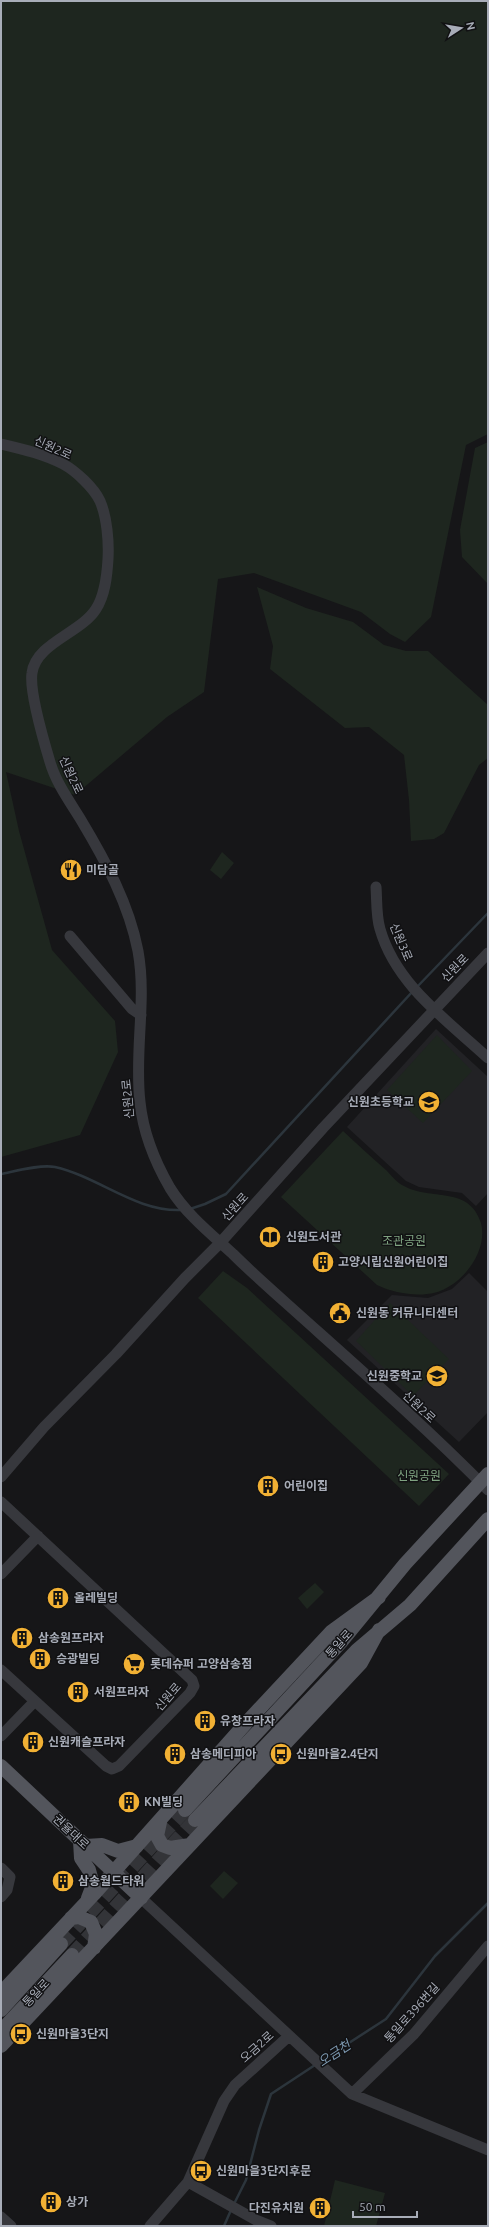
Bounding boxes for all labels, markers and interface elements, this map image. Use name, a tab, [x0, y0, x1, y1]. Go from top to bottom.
north arrow	[441, 8, 481, 48]
text: N	[464, 21, 478, 31]
street label: 신원2로	[32, 433, 74, 462]
street label: 신원2로	[57, 754, 86, 796]
restaurant icon: 미담골	[58, 857, 84, 883]
place label: 미담골	[86, 863, 119, 876]
street label: 신원3로	[388, 921, 415, 963]
street label: 신원로	[438, 951, 471, 984]
street label: 신원2로	[119, 1079, 136, 1119]
school or university icon: 신원초등학교	[416, 1089, 442, 1115]
place label: 신원초등학교	[348, 1095, 414, 1108]
street label: 신원로	[219, 1190, 251, 1223]
library icon: 신원도서관	[257, 1224, 283, 1250]
place label: 신원도서관	[286, 1230, 341, 1243]
park label: 조관공원	[382, 1234, 426, 1247]
building icon: 고양시립신원어린이집	[310, 1249, 336, 1275]
place label: 고양시립신원어린이집	[338, 1255, 448, 1268]
public building icon: 신원동 커뮤니티센터	[327, 1300, 353, 1326]
place label: 신원동 커뮤니티센터	[356, 1306, 458, 1319]
school or university icon: 신원중학교	[424, 1363, 450, 1389]
place label: 신원중학교	[367, 1369, 422, 1382]
street label: 신원2로	[400, 1388, 438, 1425]
park label: 신원공원	[397, 1469, 441, 1482]
building icon: 어린이집	[255, 1473, 281, 1499]
place label: 어린이집	[284, 1479, 328, 1492]
building icon: 올레빌딩	[45, 1585, 71, 1611]
place label: 올레빌딩	[74, 1591, 118, 1604]
building icon: 삼송원프라자	[9, 1625, 35, 1651]
street label: 통일로	[323, 1627, 355, 1660]
place label: 삼송원프라자	[38, 1631, 104, 1644]
building icon: 승광빌딩	[27, 1646, 53, 1672]
supermarket icon: 롯데슈퍼 고양삼송점	[121, 1651, 147, 1677]
place label: 승광빌딩	[56, 1652, 100, 1665]
place label: 롯데슈퍼 고양삼송점	[150, 1657, 252, 1670]
building icon: 서원프라자	[65, 1679, 91, 1705]
street label: 신원로	[152, 1680, 183, 1713]
place label: 서원프라자	[94, 1685, 149, 1698]
building icon: 유창프라자	[192, 1708, 218, 1734]
place label: 유창프라자	[220, 1714, 275, 1727]
building icon: 신원캐슬프라자	[20, 1729, 46, 1755]
place label: 신원캐슬프라자	[48, 1735, 125, 1748]
building icon: 삼송메디피아	[162, 1741, 188, 1767]
bus stop icon: 신원마을2.4단지	[268, 1741, 294, 1767]
place label: 삼송메디피아	[190, 1747, 256, 1760]
place label: 신원마을2.4단지	[296, 1747, 379, 1760]
building icon: KN빌딩	[116, 1789, 142, 1815]
place label: KN빌딩	[144, 1795, 183, 1808]
street label: 권율대로	[51, 1812, 92, 1851]
building icon: 삼송월드타워	[50, 1868, 76, 1894]
place label: 삼송월드타워	[78, 1874, 144, 1887]
street label: 통일로	[20, 1976, 52, 2009]
street label: 통일로396번길	[382, 1980, 442, 2045]
bus stop icon: 신원마을3단지	[8, 2021, 34, 2047]
place label: 신원마을3단지	[36, 2027, 109, 2040]
street label: 오금2로	[237, 2028, 276, 2065]
water label: 오금천	[315, 2037, 354, 2069]
bus stop icon: 신원마을3단지후문	[188, 2158, 214, 2184]
place label: 신원마을3단지후문	[216, 2164, 311, 2177]
building icon: 상가	[38, 2189, 64, 2215]
scale bar	[353, 2193, 417, 2219]
place label: 상가	[66, 2195, 88, 2208]
building icon: 다진유치원	[307, 2195, 333, 2221]
text: 50 m	[359, 2200, 386, 2213]
place label: 다진유치원	[249, 2201, 304, 2214]

